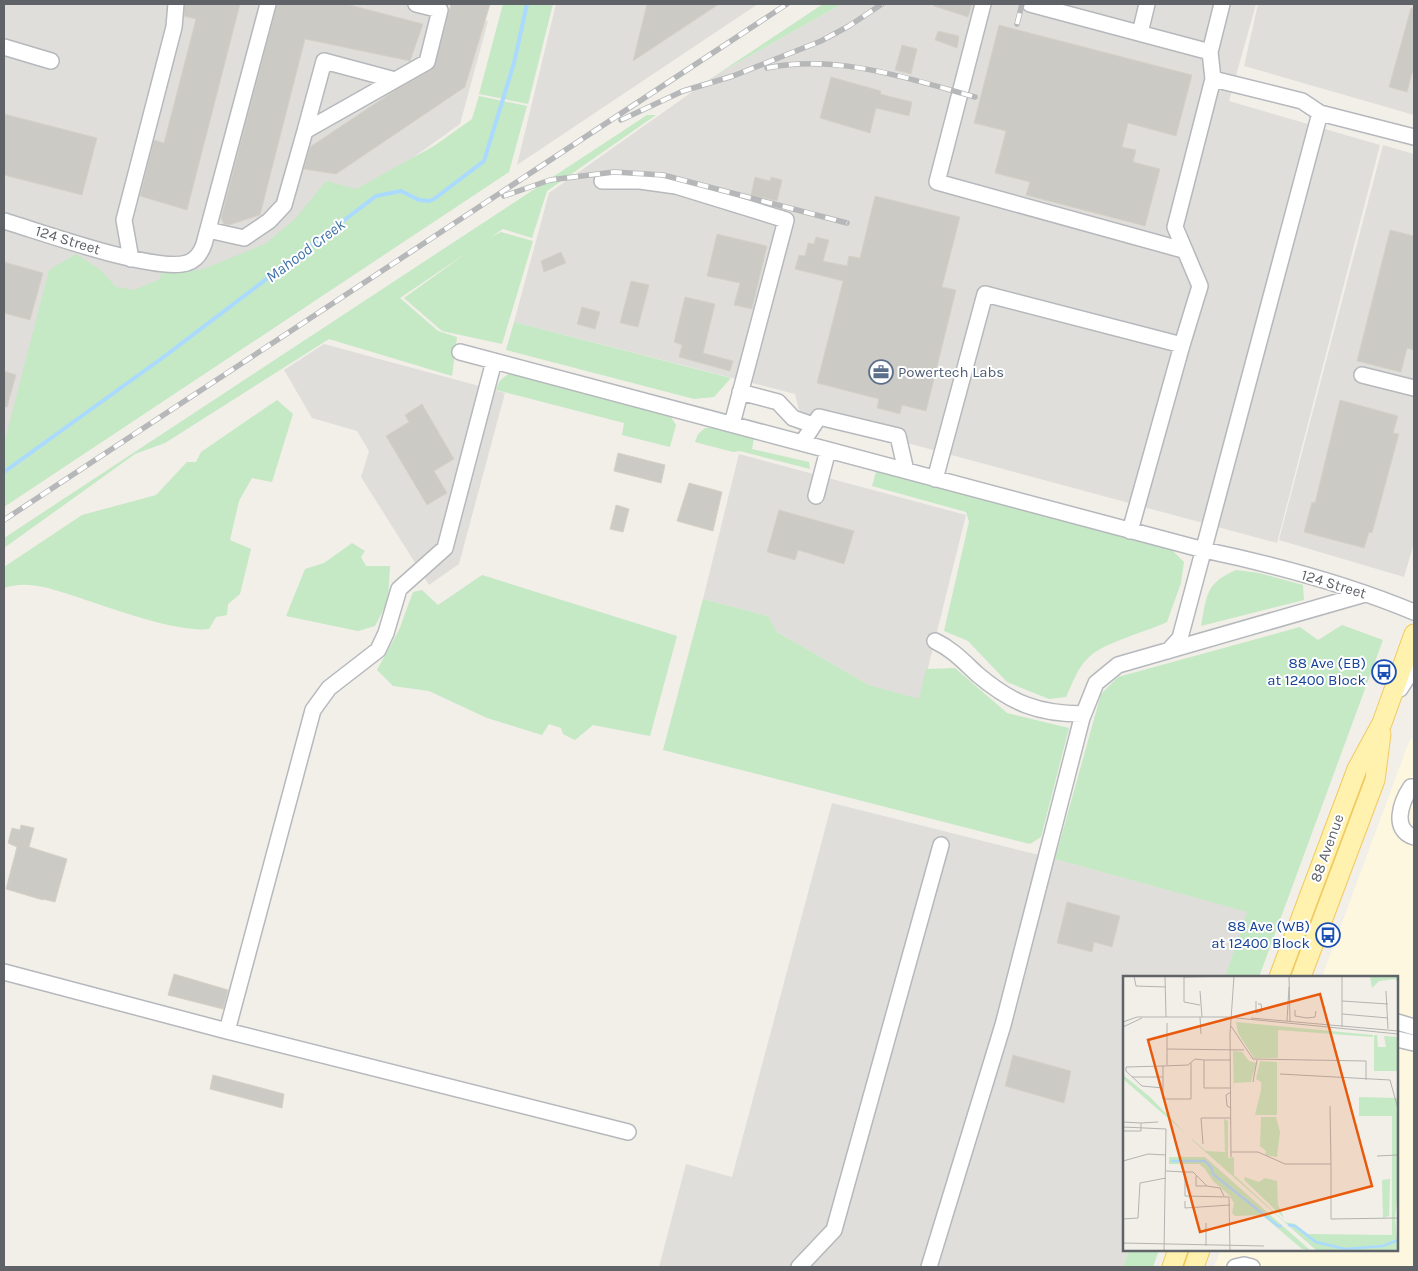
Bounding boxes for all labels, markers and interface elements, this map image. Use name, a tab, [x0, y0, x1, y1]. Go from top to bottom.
water label: Mahood Creek	[262, 214, 349, 286]
street label: 124 Street	[33, 222, 103, 258]
office icon: Powertech Labs	[868, 359, 894, 385]
place label: Powertech Labs	[898, 363, 1004, 381]
street label: 124 Street	[1299, 566, 1369, 602]
place label: 88 Ave (EB) at 12400 Block	[1267, 654, 1366, 689]
bus stop icon: 88 Ave (EB) at 12400 Block	[1371, 659, 1397, 685]
street label: 88 Avenue	[1306, 811, 1348, 885]
place label: 88 Ave (WB) at 12400 Block	[1211, 917, 1310, 952]
bus stop icon: 88 Ave (WB) at 12400 Block	[1315, 922, 1341, 948]
inset map	[1123, 976, 1398, 1251]

